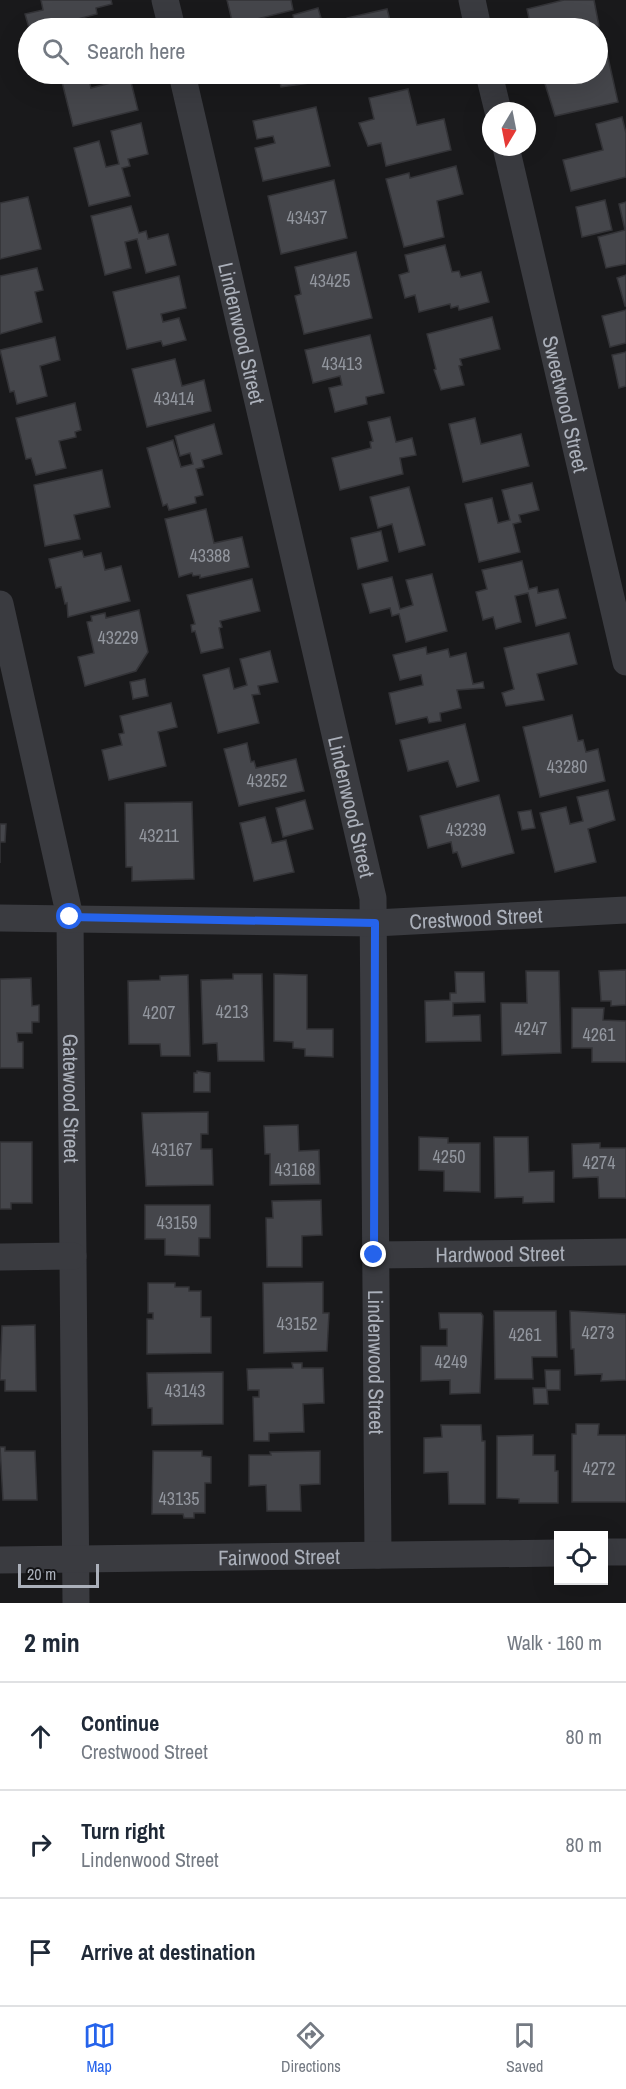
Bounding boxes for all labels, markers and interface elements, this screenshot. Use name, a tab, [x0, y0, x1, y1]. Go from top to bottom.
search box	[18, 18, 608, 84]
icon: search	[39, 35, 72, 68]
text: Search here	[87, 36, 185, 66]
north arrow	[482, 102, 536, 156]
house number: 43437	[286, 205, 328, 230]
street label: Lindenwood Street	[212, 259, 273, 407]
house number: 43425	[309, 268, 351, 293]
street label: Sweetwood Street	[536, 333, 596, 476]
house number: 43413	[321, 351, 363, 376]
house number: 43414	[153, 386, 195, 411]
house number: 43388	[189, 543, 231, 568]
house number: 43229	[97, 625, 139, 650]
street label: Lindenwood Street	[321, 733, 382, 881]
house number: 43280	[546, 754, 588, 779]
house number: 43252	[246, 768, 288, 793]
house number: 43239	[445, 817, 487, 842]
house number: 43211	[139, 823, 180, 848]
street label: Crestwood Street	[409, 900, 543, 936]
route start	[56, 903, 82, 929]
house number: 4213	[216, 999, 248, 1024]
house number: 4207	[143, 1000, 175, 1025]
house number: 4247	[515, 1016, 547, 1041]
house number: 4261	[583, 1022, 616, 1047]
street label: Gatewood Street	[57, 1033, 87, 1163]
house number: 43167	[151, 1137, 193, 1162]
house number: 4250	[433, 1144, 465, 1169]
house number: 4274	[583, 1150, 615, 1175]
house number: 43168	[274, 1157, 316, 1182]
house number: 43159	[156, 1210, 198, 1235]
street label: Hardwood Street	[435, 1238, 565, 1269]
route end	[360, 1241, 386, 1267]
street label: Lindenwood Street	[361, 1290, 392, 1435]
house number: 43152	[276, 1311, 318, 1336]
house number: 4273	[582, 1320, 614, 1345]
house number: 4261	[509, 1322, 542, 1347]
house number: 4249	[435, 1349, 467, 1374]
house number: 43143	[164, 1378, 206, 1403]
house number: 4272	[583, 1456, 615, 1481]
house number: 43135	[158, 1486, 200, 1511]
map controls	[554, 1531, 608, 1585]
button: locate	[554, 1531, 608, 1585]
street label: Fairwood Street	[218, 1541, 340, 1572]
scale bar	[18, 1561, 99, 1588]
text: 20 m	[27, 1563, 56, 1585]
text: 2 min	[24, 1625, 80, 1660]
text: Walk · 160 m	[507, 1629, 602, 1656]
text: Continue	[81, 1708, 159, 1738]
icon: ahead	[24, 1720, 57, 1753]
text: 80 m	[566, 1723, 602, 1750]
text: Crestwood Street	[81, 1738, 208, 1765]
text: Turn right	[81, 1816, 165, 1846]
icon: right	[24, 1828, 57, 1861]
text: 80 m	[566, 1831, 602, 1858]
text: Lindenwood Street	[81, 1846, 219, 1873]
icon: arrive	[24, 1936, 57, 1969]
text: Arrive at destination	[81, 1937, 255, 1967]
tab: Map	[83, 2019, 116, 2077]
tab: Directions	[281, 2019, 341, 2077]
tab: Saved	[506, 2019, 543, 2077]

